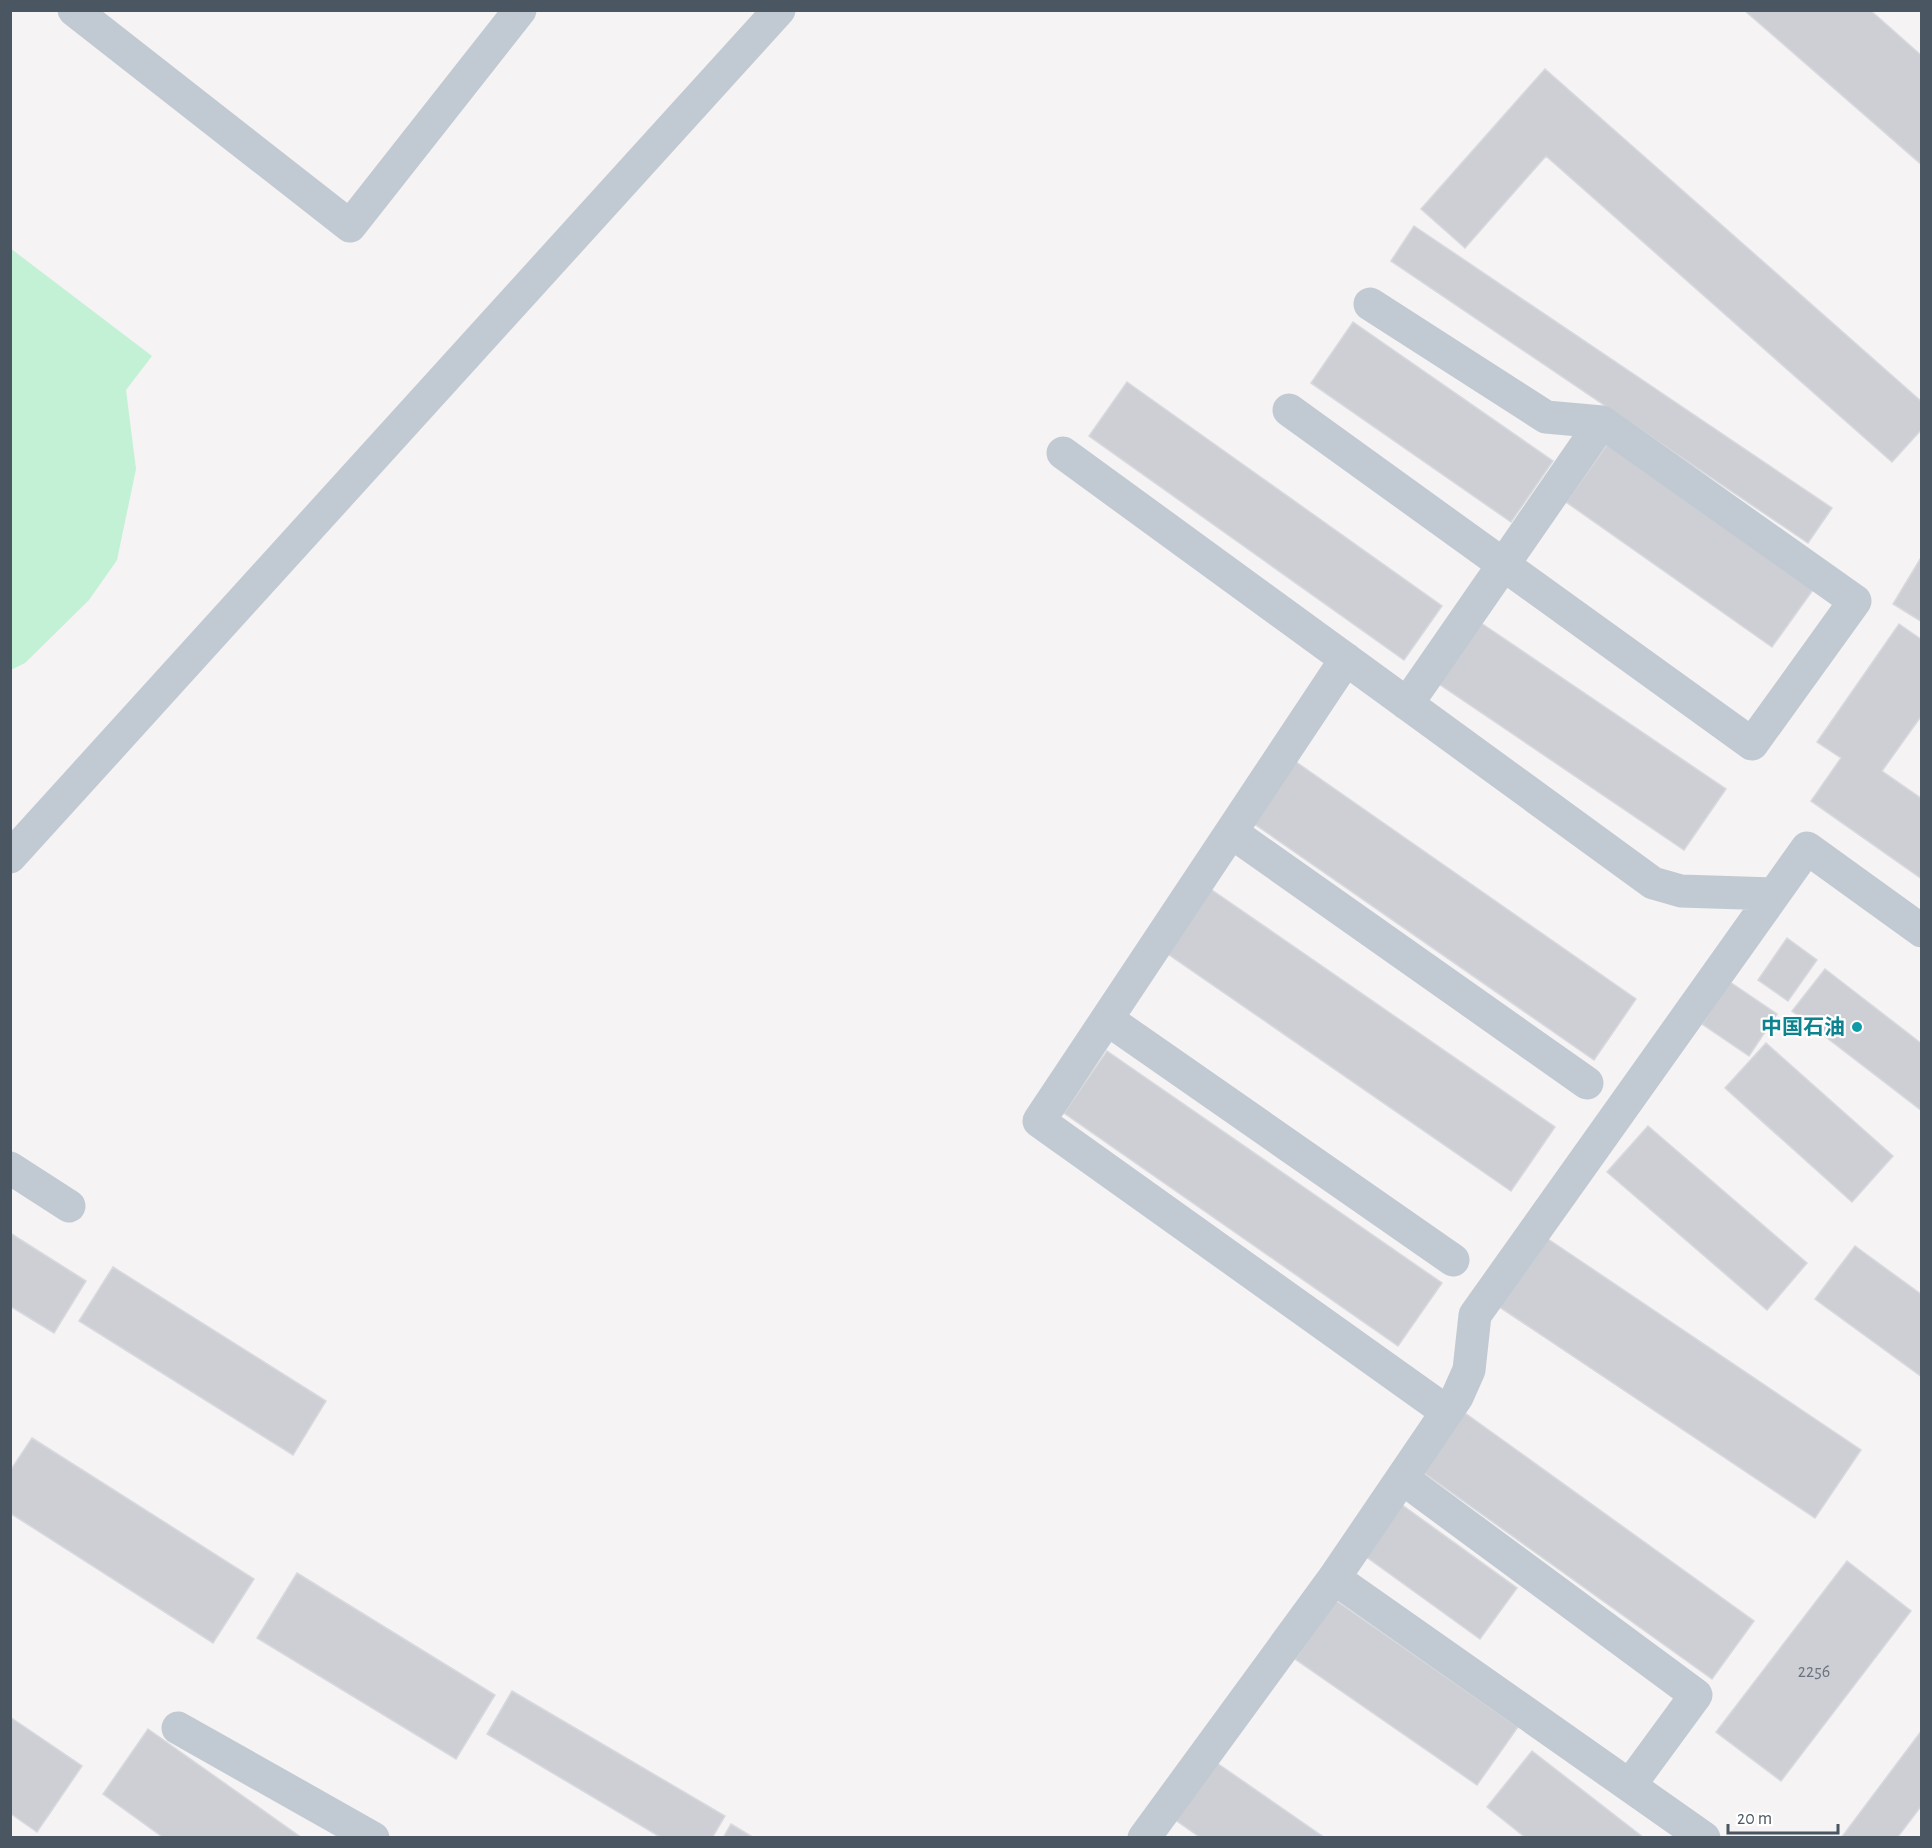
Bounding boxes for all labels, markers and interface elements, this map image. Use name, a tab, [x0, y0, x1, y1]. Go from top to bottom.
place label: 中国石油	[1761, 1016, 1845, 1038]
marker: 中国石油	[1850, 1020, 1864, 1034]
house number: 2256	[1798, 1663, 1830, 1681]
scale bar	[1728, 1797, 1838, 1835]
text: 20 m	[1737, 1810, 1772, 1828]

